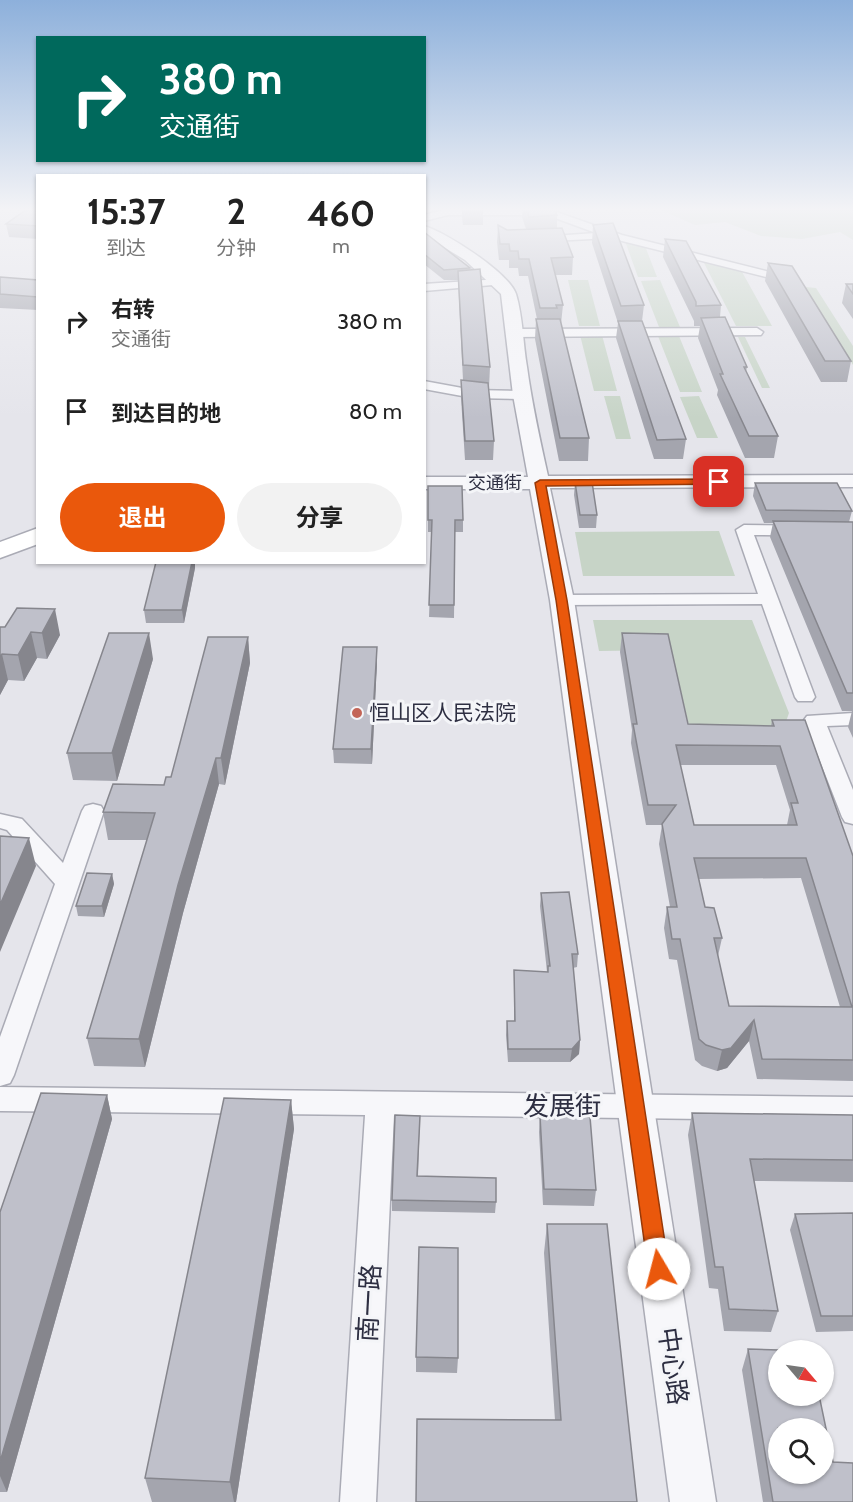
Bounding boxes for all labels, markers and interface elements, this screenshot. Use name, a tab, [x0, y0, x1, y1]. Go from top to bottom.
text: 380 m	[159, 53, 283, 105]
icon: right	[60, 60, 138, 138]
text: 交通街	[159, 110, 240, 143]
text: 15:37	[87, 189, 165, 233]
text: 2	[227, 189, 246, 233]
text: 460	[307, 191, 375, 235]
text: m	[332, 234, 350, 258]
text: 到达	[106, 236, 146, 260]
text: 分钟	[216, 236, 256, 260]
text: 右转	[111, 296, 155, 323]
icon: right	[60, 305, 93, 338]
text: 380 m	[337, 308, 402, 335]
text: 交通街	[111, 327, 171, 351]
icon: arrive	[60, 395, 93, 428]
text: 80 m	[349, 398, 402, 425]
text: 到达目的地	[111, 400, 221, 427]
pin	[693, 456, 744, 507]
icon: arrive	[702, 465, 735, 498]
street label: 交通街	[468, 472, 522, 494]
button: 退出	[60, 483, 225, 552]
button: 分享	[237, 483, 402, 552]
place label: 恒山区人民法院	[369, 700, 516, 725]
marker: 恒山区人民法院	[350, 706, 364, 720]
street label: 发展街	[523, 1090, 601, 1122]
position arrow	[627, 1237, 691, 1301]
street label: 南一路	[351, 1263, 387, 1343]
street label: 中心路	[652, 1325, 694, 1407]
north arrow	[768, 1340, 834, 1406]
map controls	[768, 1340, 834, 1484]
button: search	[768, 1418, 834, 1484]

